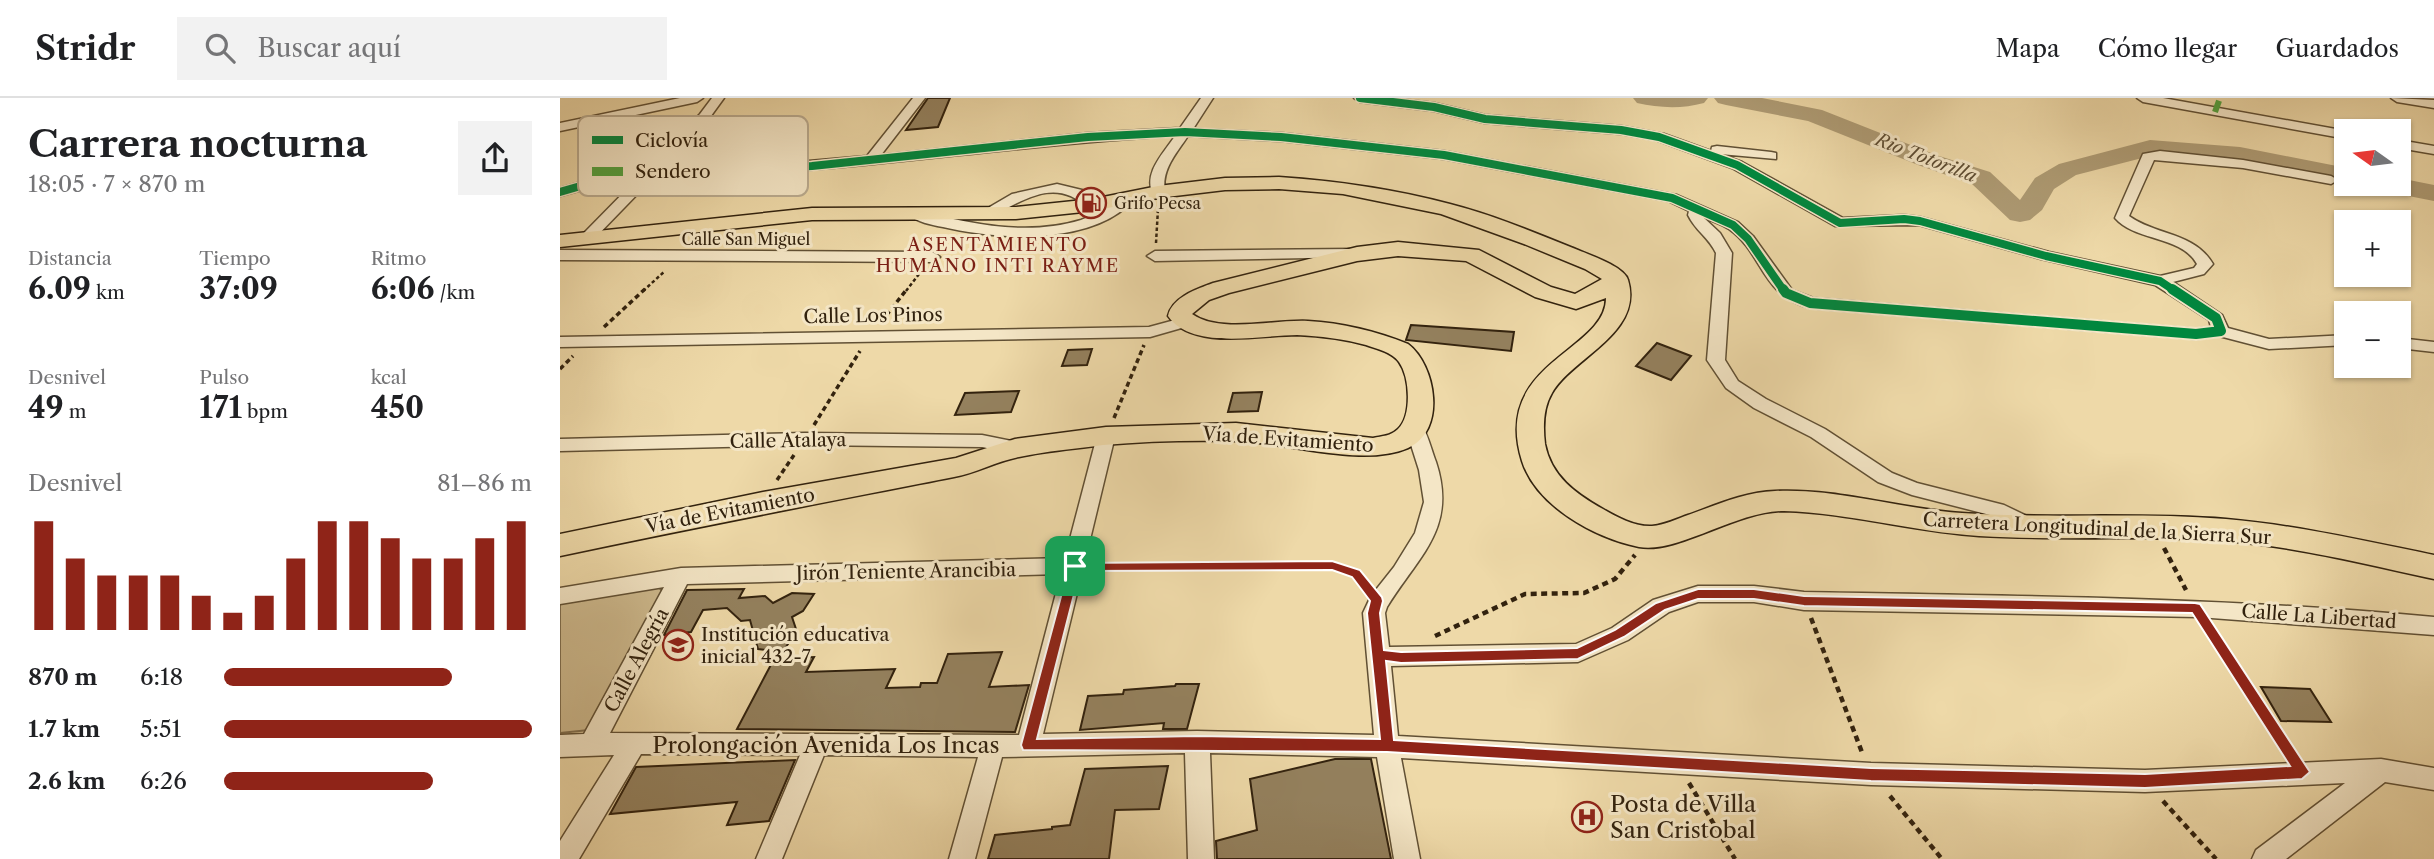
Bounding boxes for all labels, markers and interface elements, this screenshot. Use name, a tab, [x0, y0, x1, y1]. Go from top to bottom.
search box	[177, 17, 667, 80]
text: Stridr	[35, 28, 135, 69]
icon: search	[201, 29, 239, 67]
text: Buscar aquí	[257, 32, 401, 64]
text: Mapa	[1995, 34, 2060, 63]
text: Cómo llegar	[2098, 34, 2237, 63]
text: Guardados	[2275, 34, 2399, 63]
legend	[578, 116, 808, 196]
north arrow	[2334, 119, 2412, 196]
map controls	[2334, 119, 2411, 378]
text: Carrera nocturna	[28, 120, 368, 167]
button: share	[458, 121, 532, 195]
water label: Rio Totorilla	[1871, 128, 1980, 187]
text: Ciclovía	[635, 129, 708, 152]
text: Sendero	[635, 160, 711, 183]
text: 18:05 · 7 × 870 m	[28, 170, 205, 198]
fuel station icon: Grifo Pecsa	[1074, 186, 1108, 220]
place label: Grifo Pecsa	[1114, 193, 1202, 213]
button: +	[2334, 210, 2411, 287]
street label: Calle San Miguel	[682, 229, 811, 249]
district label: ASENTAMIENTO HUMANO INTI RAYME	[876, 234, 1120, 277]
text: Distancia	[28, 247, 112, 270]
text: Tiempo	[199, 247, 271, 270]
text: Ritmo	[371, 247, 426, 270]
text: 6.09	[28, 270, 91, 307]
text: 37:09	[199, 270, 278, 307]
text: 6:06	[371, 270, 435, 307]
text: km	[91, 281, 125, 304]
text: /km	[435, 281, 475, 304]
button: −	[2334, 301, 2411, 378]
street label: Calle Los Pinos	[803, 303, 943, 328]
text: Desnivel	[28, 366, 106, 389]
text: Pulso	[199, 366, 249, 389]
text: kcal	[371, 366, 407, 389]
text: 49	[28, 389, 64, 426]
text: 171	[199, 389, 242, 426]
text: 450	[371, 389, 424, 426]
text: m	[64, 400, 86, 423]
text: bpm	[242, 400, 288, 423]
street label: Vía de Evitamiento	[1201, 422, 1374, 457]
street label: Calle Atalaya	[729, 428, 847, 453]
text: Desnivel	[28, 469, 122, 497]
text: 81–86 m	[437, 469, 532, 497]
street label: Vía de Evitamiento	[643, 483, 817, 538]
street label: Carretera Longitudinal de la Sierra Sur	[1922, 508, 2272, 549]
pin	[1045, 536, 1105, 596]
icon: arrive	[1056, 547, 1094, 585]
street label: Jirón Teniente Arancibia	[793, 558, 1016, 585]
street label: Calle La Libertad	[2241, 600, 2398, 633]
street label: Calle Alegría	[599, 604, 674, 716]
place label: Institución educativa inicial 432-7	[701, 623, 889, 668]
school or university icon: Institución educativa inicial 432-7	[661, 628, 695, 662]
text: 870 m	[28, 663, 98, 691]
text: 6:18	[140, 663, 183, 691]
text: 1.7 km	[28, 715, 100, 743]
text: 5:51	[140, 715, 181, 743]
street label: Prolongación Avenida Los Incas	[652, 731, 1000, 759]
text: 2.6 km	[28, 767, 106, 795]
text: 6:26	[140, 767, 187, 795]
place label: Posta de Villa San Cristobal	[1610, 790, 1757, 844]
hospital icon: Posta de Villa San Cristobal	[1570, 800, 1604, 834]

